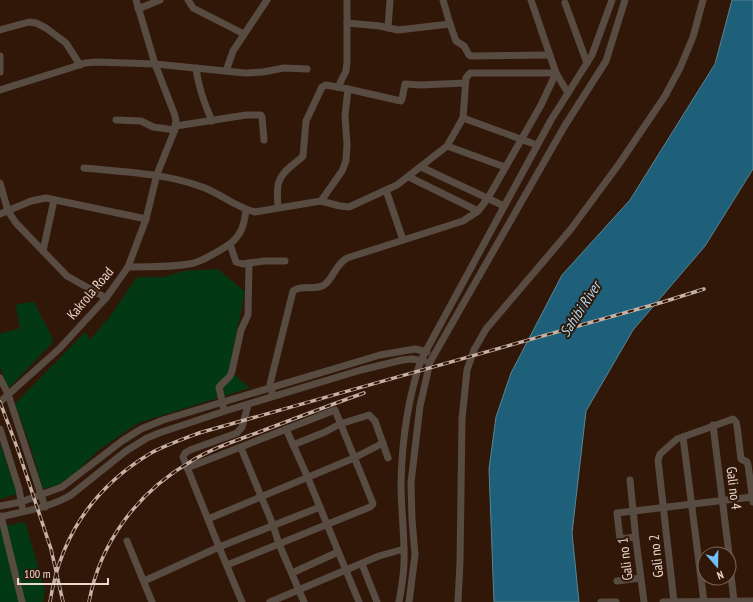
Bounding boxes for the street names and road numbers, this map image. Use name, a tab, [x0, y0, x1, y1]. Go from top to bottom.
street label: Kakrola Road	[63, 263, 117, 323]
street label: Gali no 4	[722, 465, 746, 511]
street label: Gali no 2	[645, 534, 667, 578]
street label: Gali no 1	[613, 536, 637, 582]

